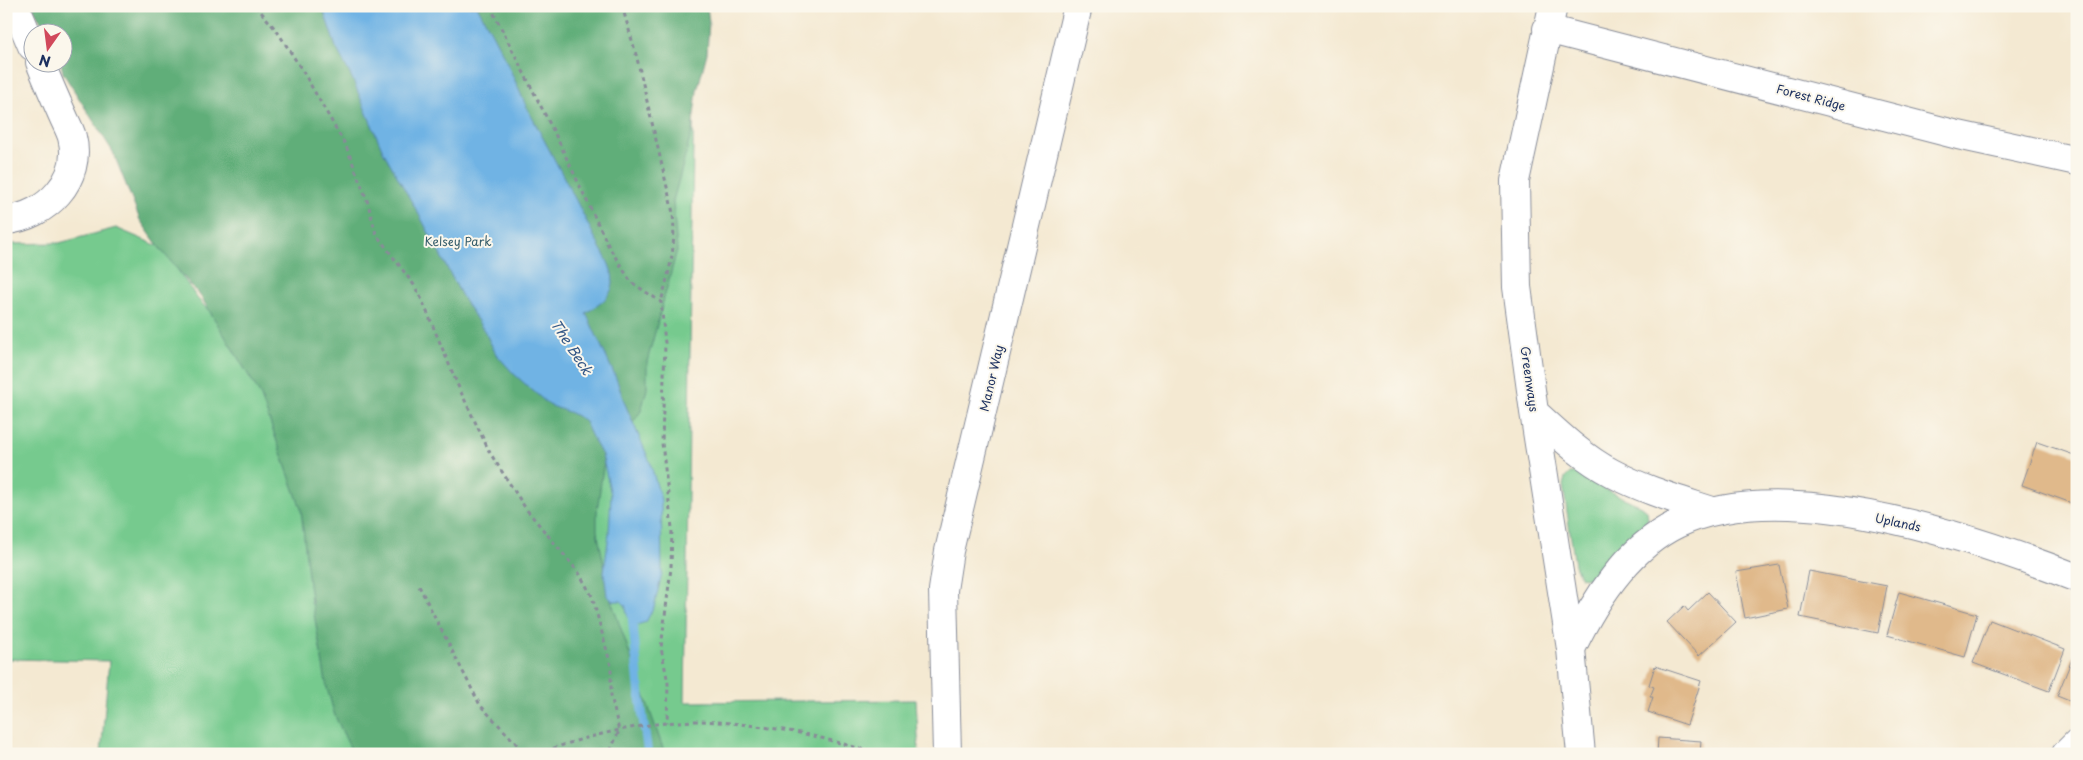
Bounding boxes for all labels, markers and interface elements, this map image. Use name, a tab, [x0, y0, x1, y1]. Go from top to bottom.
north arrow	[22, 22, 72, 72]
text: N	[37, 50, 53, 73]
street label: Forest Ridge	[1775, 79, 1847, 115]
park label: Kelsey Park	[424, 232, 492, 250]
water label: The Beck	[546, 315, 599, 380]
street label: Manor Way	[975, 343, 1007, 413]
street label: Greenways	[1516, 345, 1544, 414]
street label: Uplands	[1873, 508, 1923, 536]

